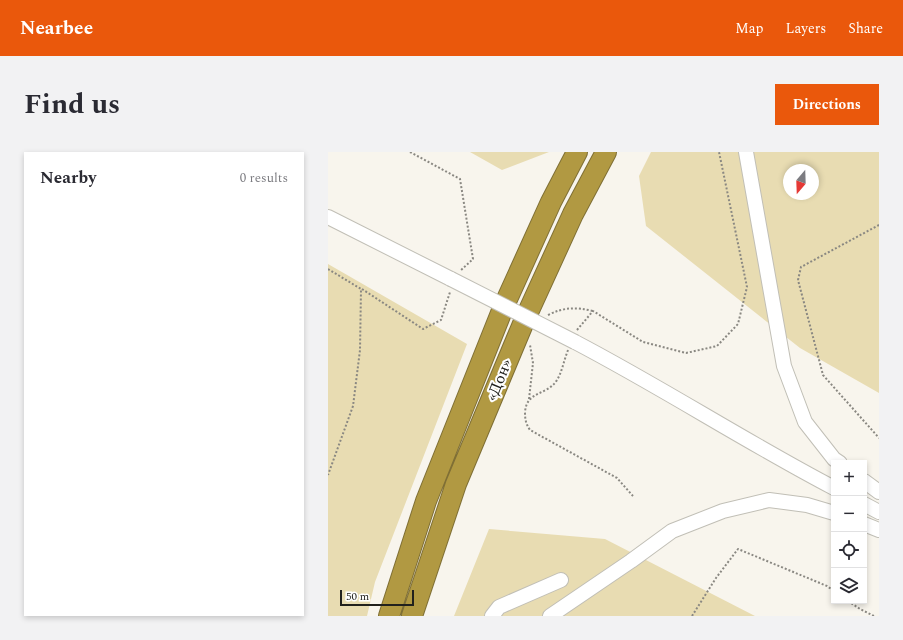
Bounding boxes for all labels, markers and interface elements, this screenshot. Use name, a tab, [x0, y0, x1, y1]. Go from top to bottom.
text: Nearbee	[20, 14, 93, 43]
text: Map	[735, 18, 764, 39]
text: Layers	[786, 18, 826, 39]
text: Share	[848, 18, 883, 39]
text: Find us	[24, 83, 120, 126]
button: Directions	[775, 84, 879, 125]
north arrow	[783, 164, 819, 200]
text: Nearby	[40, 165, 96, 191]
text: 0 results	[240, 168, 288, 188]
street label: «Дон»	[480, 355, 518, 405]
map controls	[831, 460, 867, 604]
button: +	[831, 460, 867, 496]
button: −	[831, 496, 867, 532]
button: locate	[831, 532, 867, 568]
button: layers	[831, 568, 867, 604]
scale bar	[340, 588, 414, 607]
text: 50 m	[346, 588, 369, 605]

